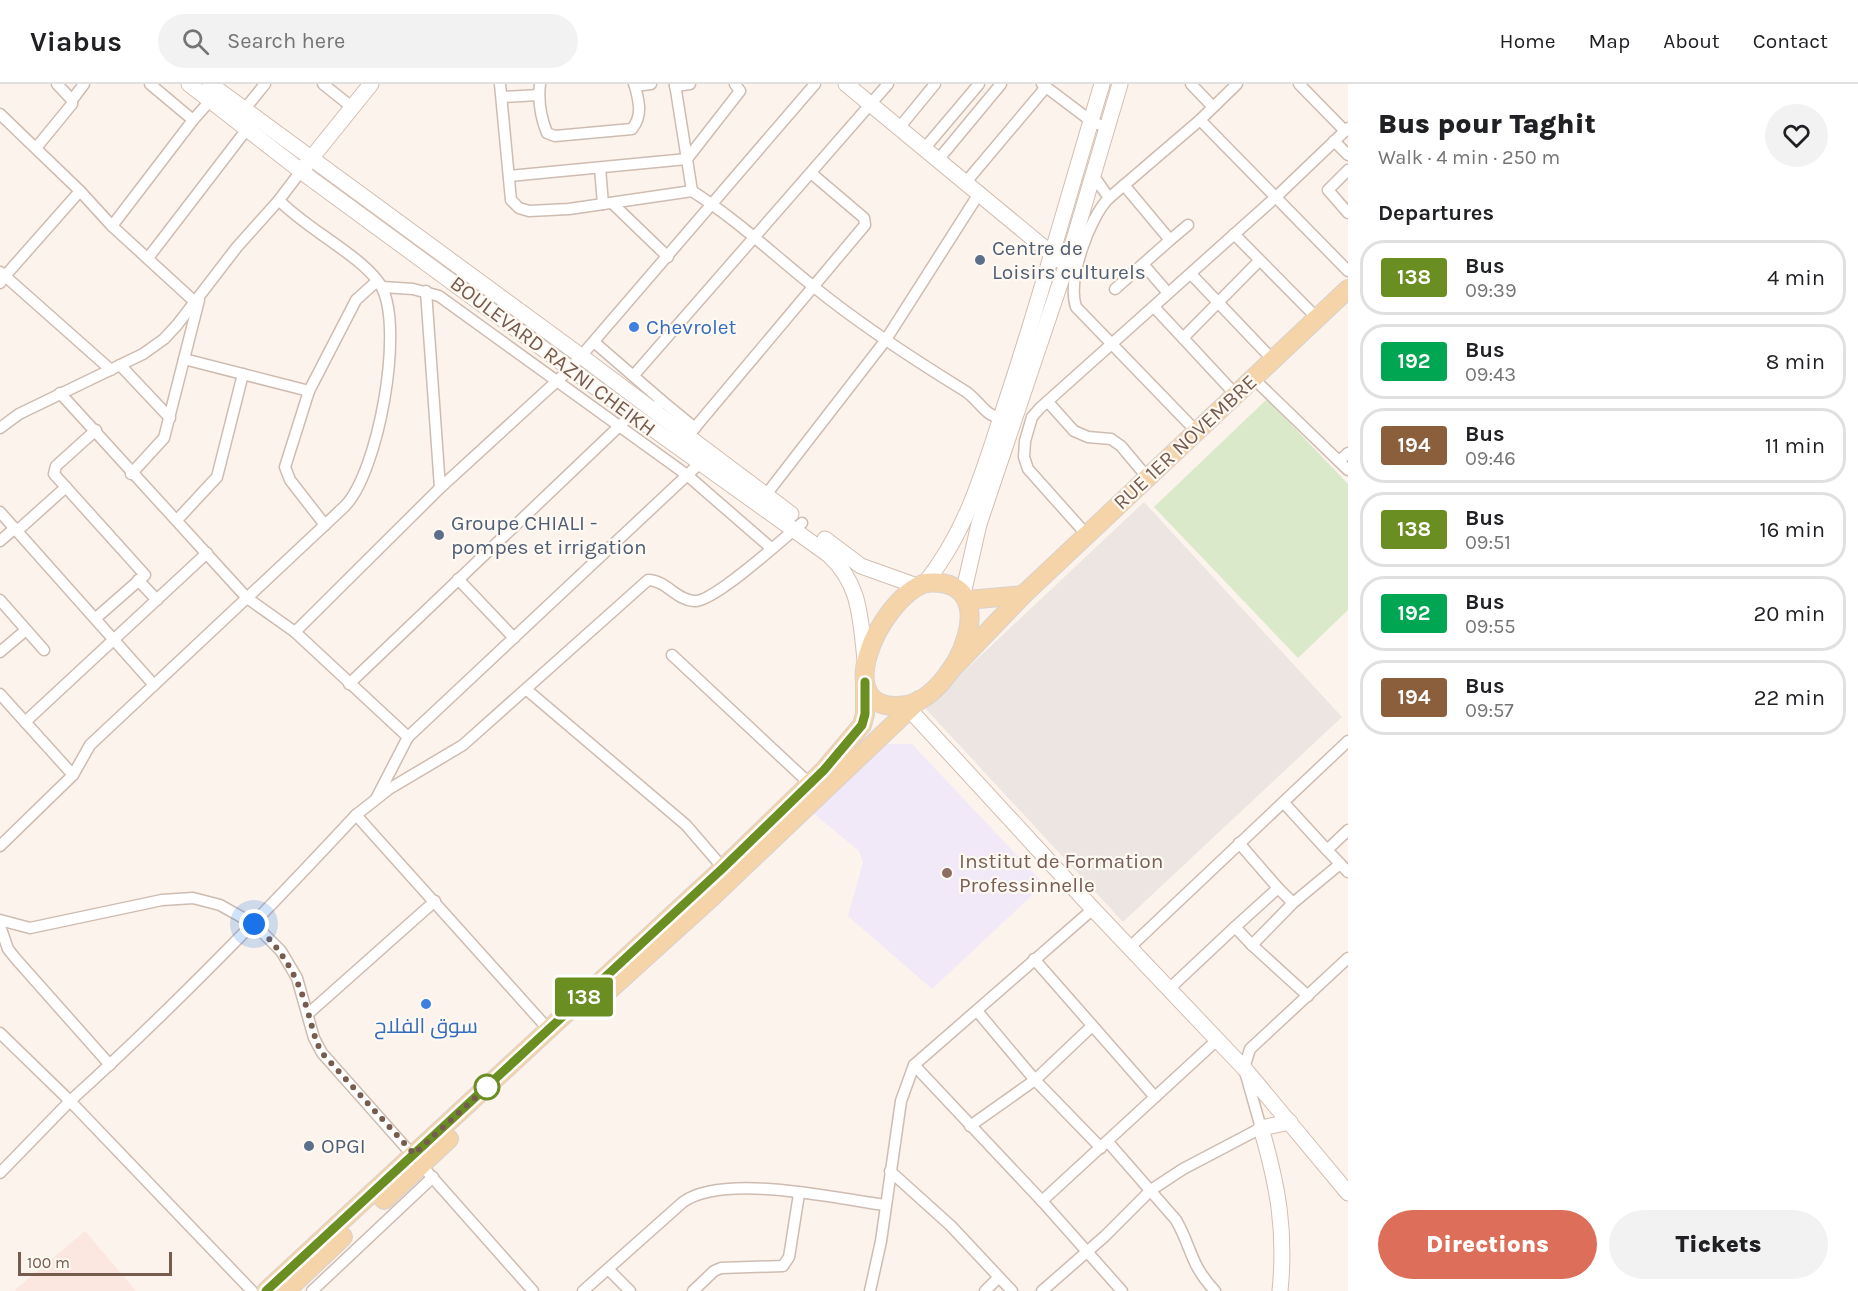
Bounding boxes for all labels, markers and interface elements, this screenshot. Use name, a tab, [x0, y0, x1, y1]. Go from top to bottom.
search box	[158, 14, 578, 68]
text: Viabus	[30, 25, 122, 58]
icon: search	[179, 25, 212, 58]
text: Search here	[227, 28, 345, 54]
text: Home	[1500, 29, 1556, 53]
text: Map	[1589, 29, 1630, 53]
text: About	[1663, 29, 1720, 53]
text: Contact	[1753, 29, 1828, 53]
button: heart	[1765, 104, 1828, 167]
text: Bus pour Taghit	[1378, 107, 1596, 140]
text: Walk · 4 min · 250 m	[1378, 146, 1560, 169]
text: Departures	[1378, 200, 1494, 226]
place label: Centre de Loisirs culturels	[992, 236, 1146, 284]
marker: Centre de Loisirs culturels	[973, 253, 987, 267]
text: Bus	[1465, 253, 1505, 279]
text: 138	[1397, 265, 1431, 289]
text: 4 min	[1767, 265, 1825, 291]
street label: BOULEVARD RAZNI CHEIKH	[446, 271, 660, 441]
text: 09:39	[1465, 279, 1517, 302]
place label: Chevrolet	[646, 315, 737, 339]
marker: Chevrolet	[627, 320, 641, 334]
text: Bus	[1465, 337, 1505, 363]
text: 192	[1397, 349, 1431, 373]
text: 8 min	[1766, 349, 1825, 375]
text: 09:43	[1465, 363, 1516, 386]
street label: RUE 1ER NOVEMBRE	[1108, 370, 1262, 514]
text: Bus	[1465, 421, 1505, 447]
text: 194	[1398, 433, 1430, 457]
text: 11 min	[1765, 433, 1825, 459]
text: 09:46	[1465, 447, 1516, 470]
text: Bus	[1465, 505, 1505, 531]
place label: Groupe CHIALI - pompes et irrigation	[451, 511, 647, 559]
text: 138	[1397, 517, 1431, 541]
text: 16 min	[1759, 517, 1825, 543]
marker: Groupe CHIALI - pompes et irrigation	[432, 528, 446, 542]
text: 09:51	[1465, 531, 1511, 554]
text: Bus	[1465, 589, 1505, 615]
text: 192	[1397, 601, 1431, 625]
text: 20 min	[1754, 601, 1825, 627]
text: 09:55	[1465, 615, 1516, 638]
text: Bus	[1465, 673, 1505, 699]
text: 194	[1398, 685, 1430, 709]
text: 22 min	[1754, 685, 1825, 711]
text: 09:57	[1465, 699, 1514, 722]
place label: Institut de Formation Professinnelle	[959, 849, 1163, 897]
marker: Institut de Formation Professinnelle	[940, 866, 954, 880]
your location	[239, 909, 269, 939]
line badge: 138	[550, 978, 618, 1016]
text: 138	[567, 985, 601, 1009]
marker: سوق الفلاح	[419, 997, 433, 1011]
place label: سوق الفلاح	[374, 1014, 478, 1040]
unlabelled marker	[474, 1074, 500, 1100]
place label: OPGI	[321, 1134, 366, 1158]
marker: OPGI	[302, 1139, 316, 1153]
button: Directions	[1378, 1210, 1597, 1279]
button: Tickets	[1609, 1210, 1828, 1279]
scale bar	[18, 1249, 172, 1276]
text: 100 m	[27, 1253, 70, 1272]

